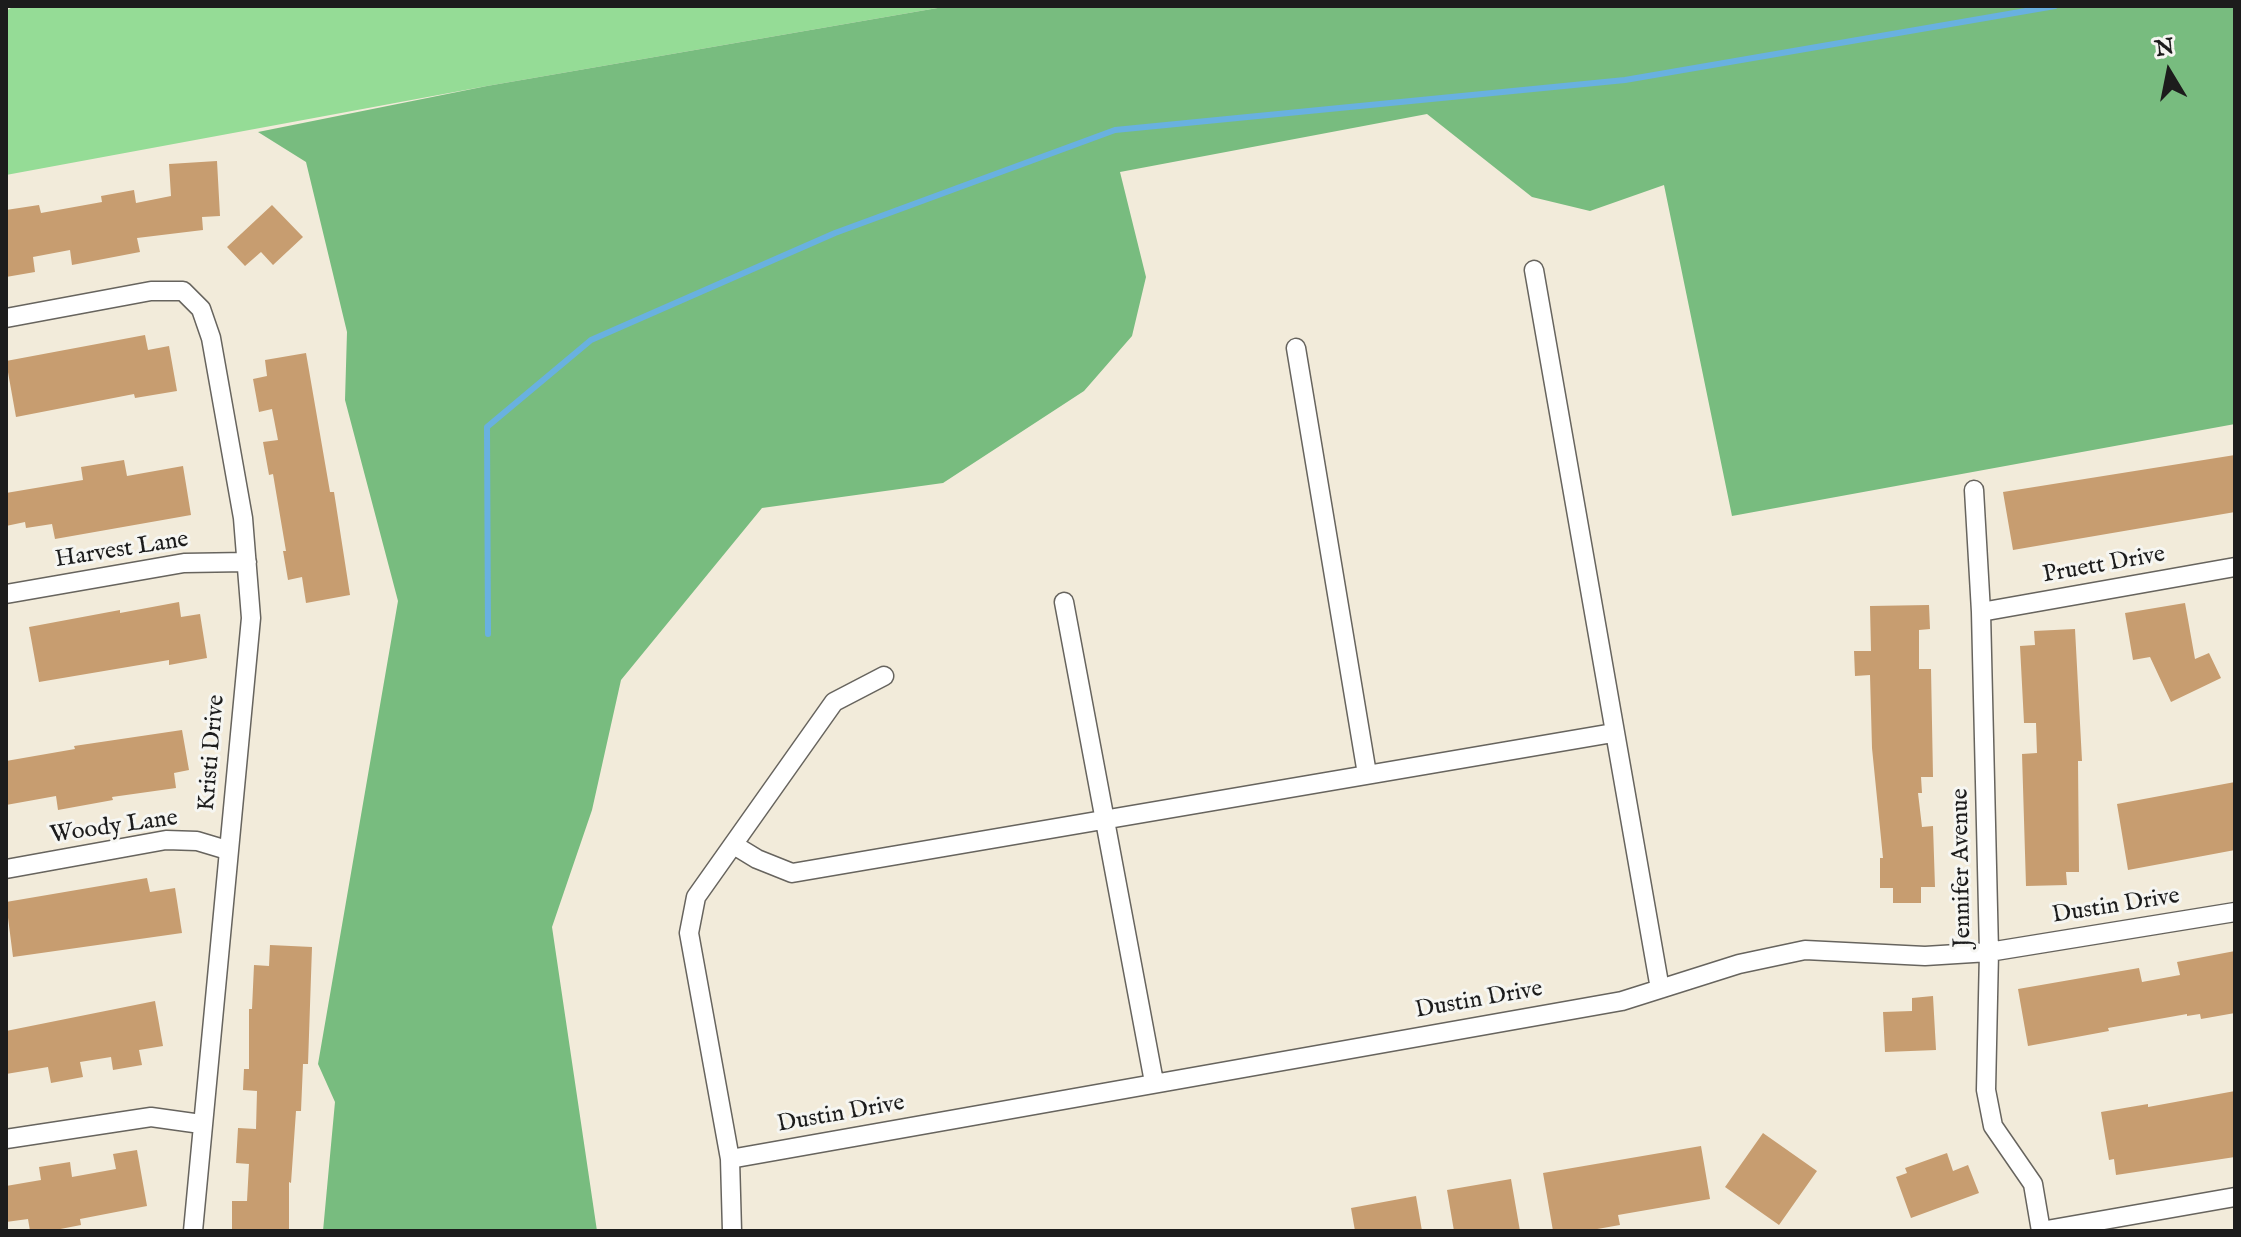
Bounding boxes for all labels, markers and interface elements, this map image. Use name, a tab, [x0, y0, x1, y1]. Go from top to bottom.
north arrow	[2129, 32, 2209, 112]
text: N	[2153, 33, 2177, 64]
street label: Harvest Lane	[53, 526, 191, 576]
street label: Pruett Drive	[2041, 541, 2167, 591]
street label: Kristi Drive	[194, 694, 232, 812]
street label: Jennifer Avenue	[1947, 788, 1979, 948]
street label: Woody Lane	[48, 805, 180, 851]
street label: Dustin Drive	[2050, 883, 2182, 931]
street label: Dustin Drive	[1413, 976, 1545, 1026]
street label: Dustin Drive	[775, 1090, 907, 1140]

